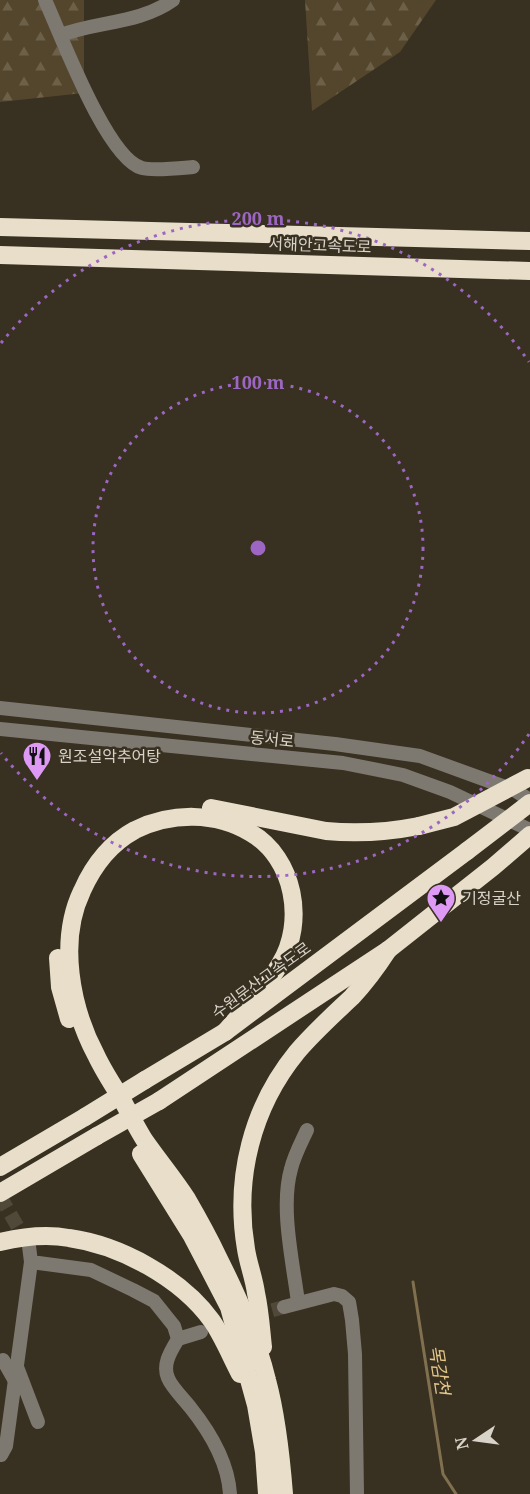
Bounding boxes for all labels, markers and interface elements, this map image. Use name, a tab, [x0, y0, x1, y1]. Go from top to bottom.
text: 200 m	[232, 206, 285, 230]
street label: 서해안고속도로	[268, 232, 372, 258]
text: 100 m	[232, 370, 285, 394]
centre of rings	[248, 538, 268, 558]
street label: 동서로	[249, 726, 295, 752]
restaurant icon: 원조설악추어탕	[21, 740, 53, 782]
place label: 원조설악추어탕	[58, 745, 161, 767]
place icon: 기정굴산	[425, 882, 457, 924]
place label: 기정굴산	[462, 887, 521, 909]
street label: 수원문산고속도로	[207, 936, 315, 1024]
water label: 목감천	[424, 1344, 456, 1399]
north arrow	[446, 1410, 506, 1470]
text: N	[449, 1434, 474, 1452]

